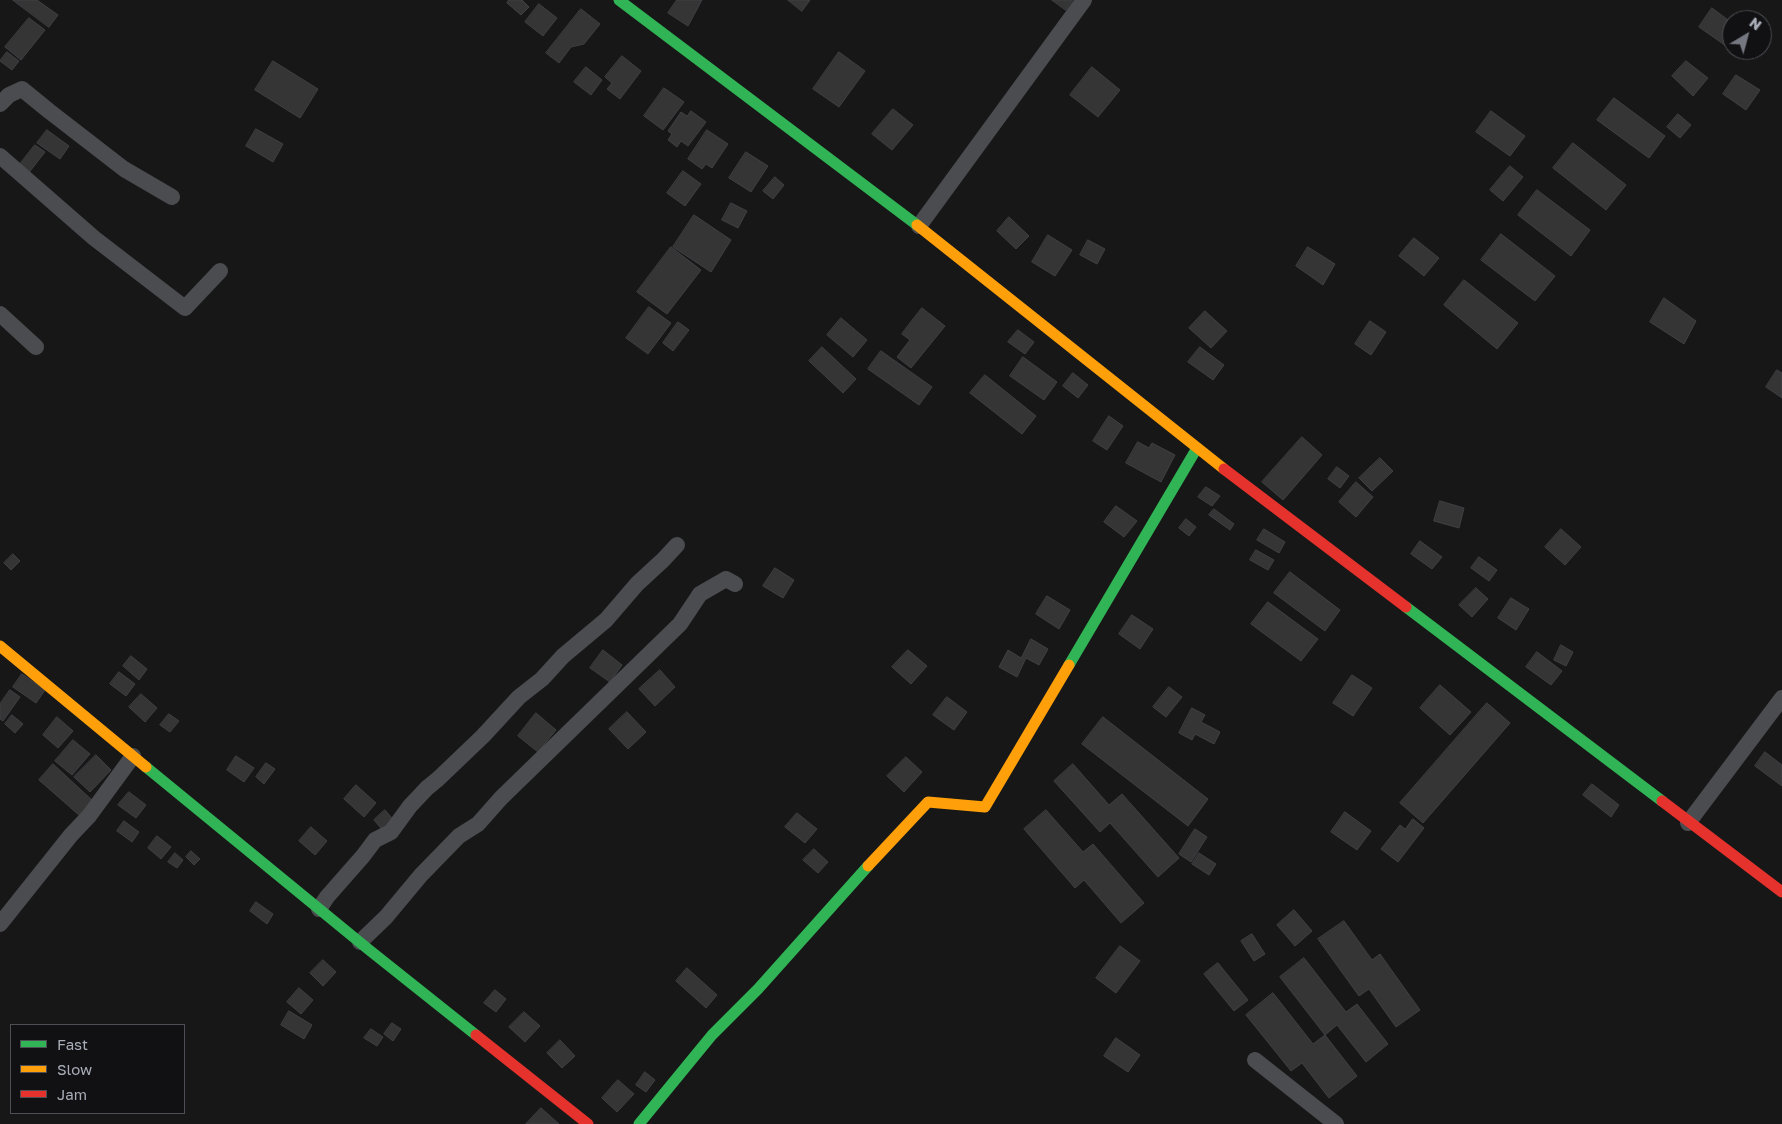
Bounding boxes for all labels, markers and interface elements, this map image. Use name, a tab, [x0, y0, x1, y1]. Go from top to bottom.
north arrow	[1722, 10, 1772, 60]
text: N	[1746, 13, 1765, 33]
legend	[10, 1024, 185, 1114]
text: Fast	[57, 1035, 88, 1053]
text: Slow	[57, 1060, 92, 1078]
text: Jam	[57, 1085, 87, 1103]

